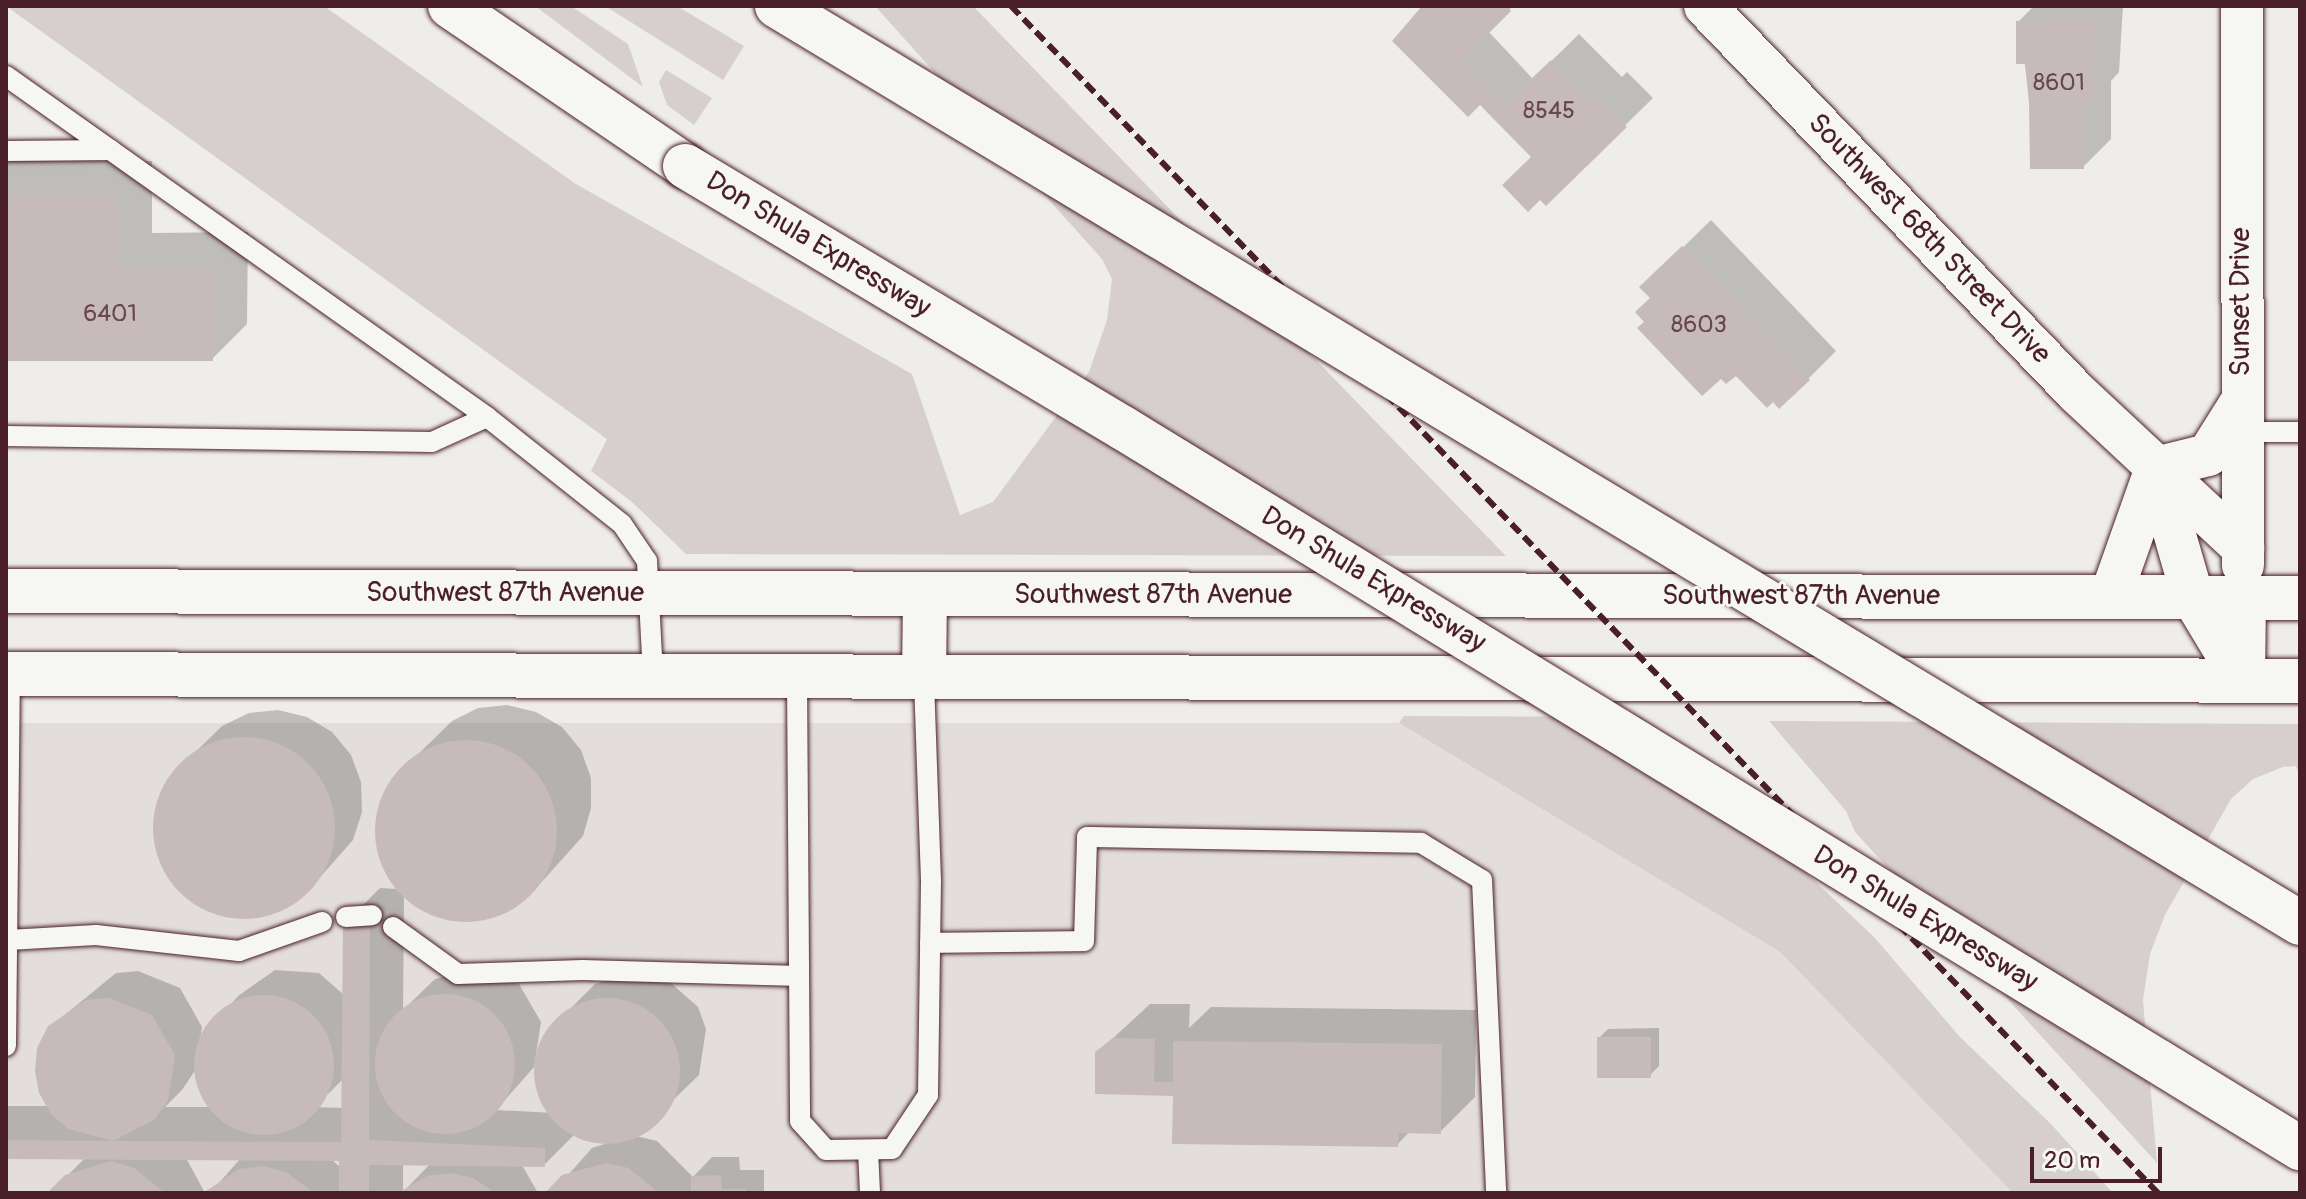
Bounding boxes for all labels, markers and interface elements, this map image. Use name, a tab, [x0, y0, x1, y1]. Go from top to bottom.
house number: 8601	[2033, 69, 2085, 97]
house number: 8545	[1523, 97, 1575, 125]
street label: Southwest 68th Street Drive	[1801, 107, 2057, 371]
street label: Don Shula Expressway	[700, 165, 936, 325]
street label: Sunset Drive	[2224, 227, 2258, 377]
house number: 6401	[83, 300, 137, 328]
house number: 8603	[1671, 311, 1727, 339]
street label: Don Shula Expressway	[1255, 500, 1491, 660]
street label: Southwest 87th Avenue	[366, 576, 644, 610]
street label: Southwest 87th Avenue	[1014, 578, 1292, 612]
street label: Southwest 87th Avenue	[1662, 579, 1940, 613]
street label: Don Shula Expressway	[1807, 839, 2043, 999]
scale bar	[2034, 1131, 2166, 1181]
text: 20 m	[2044, 1146, 2100, 1175]

